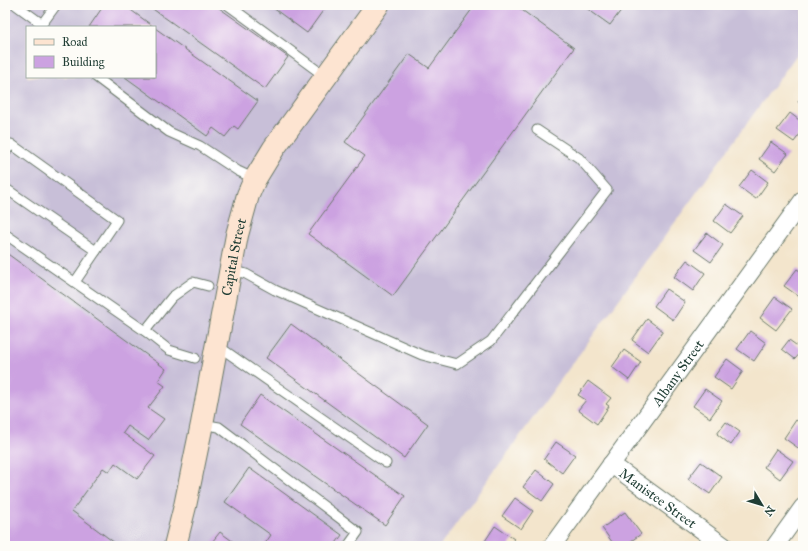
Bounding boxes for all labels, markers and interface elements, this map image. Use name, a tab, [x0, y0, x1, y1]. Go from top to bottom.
legend	[26, 26, 156, 78]
text: Road	[62, 35, 88, 49]
text: Building	[62, 55, 105, 70]
street label: Capital Street	[217, 216, 250, 297]
street label: Albany Street	[647, 336, 707, 410]
street label: Manistee Street	[616, 464, 700, 532]
north arrow	[742, 485, 782, 525]
text: N	[761, 503, 777, 519]

